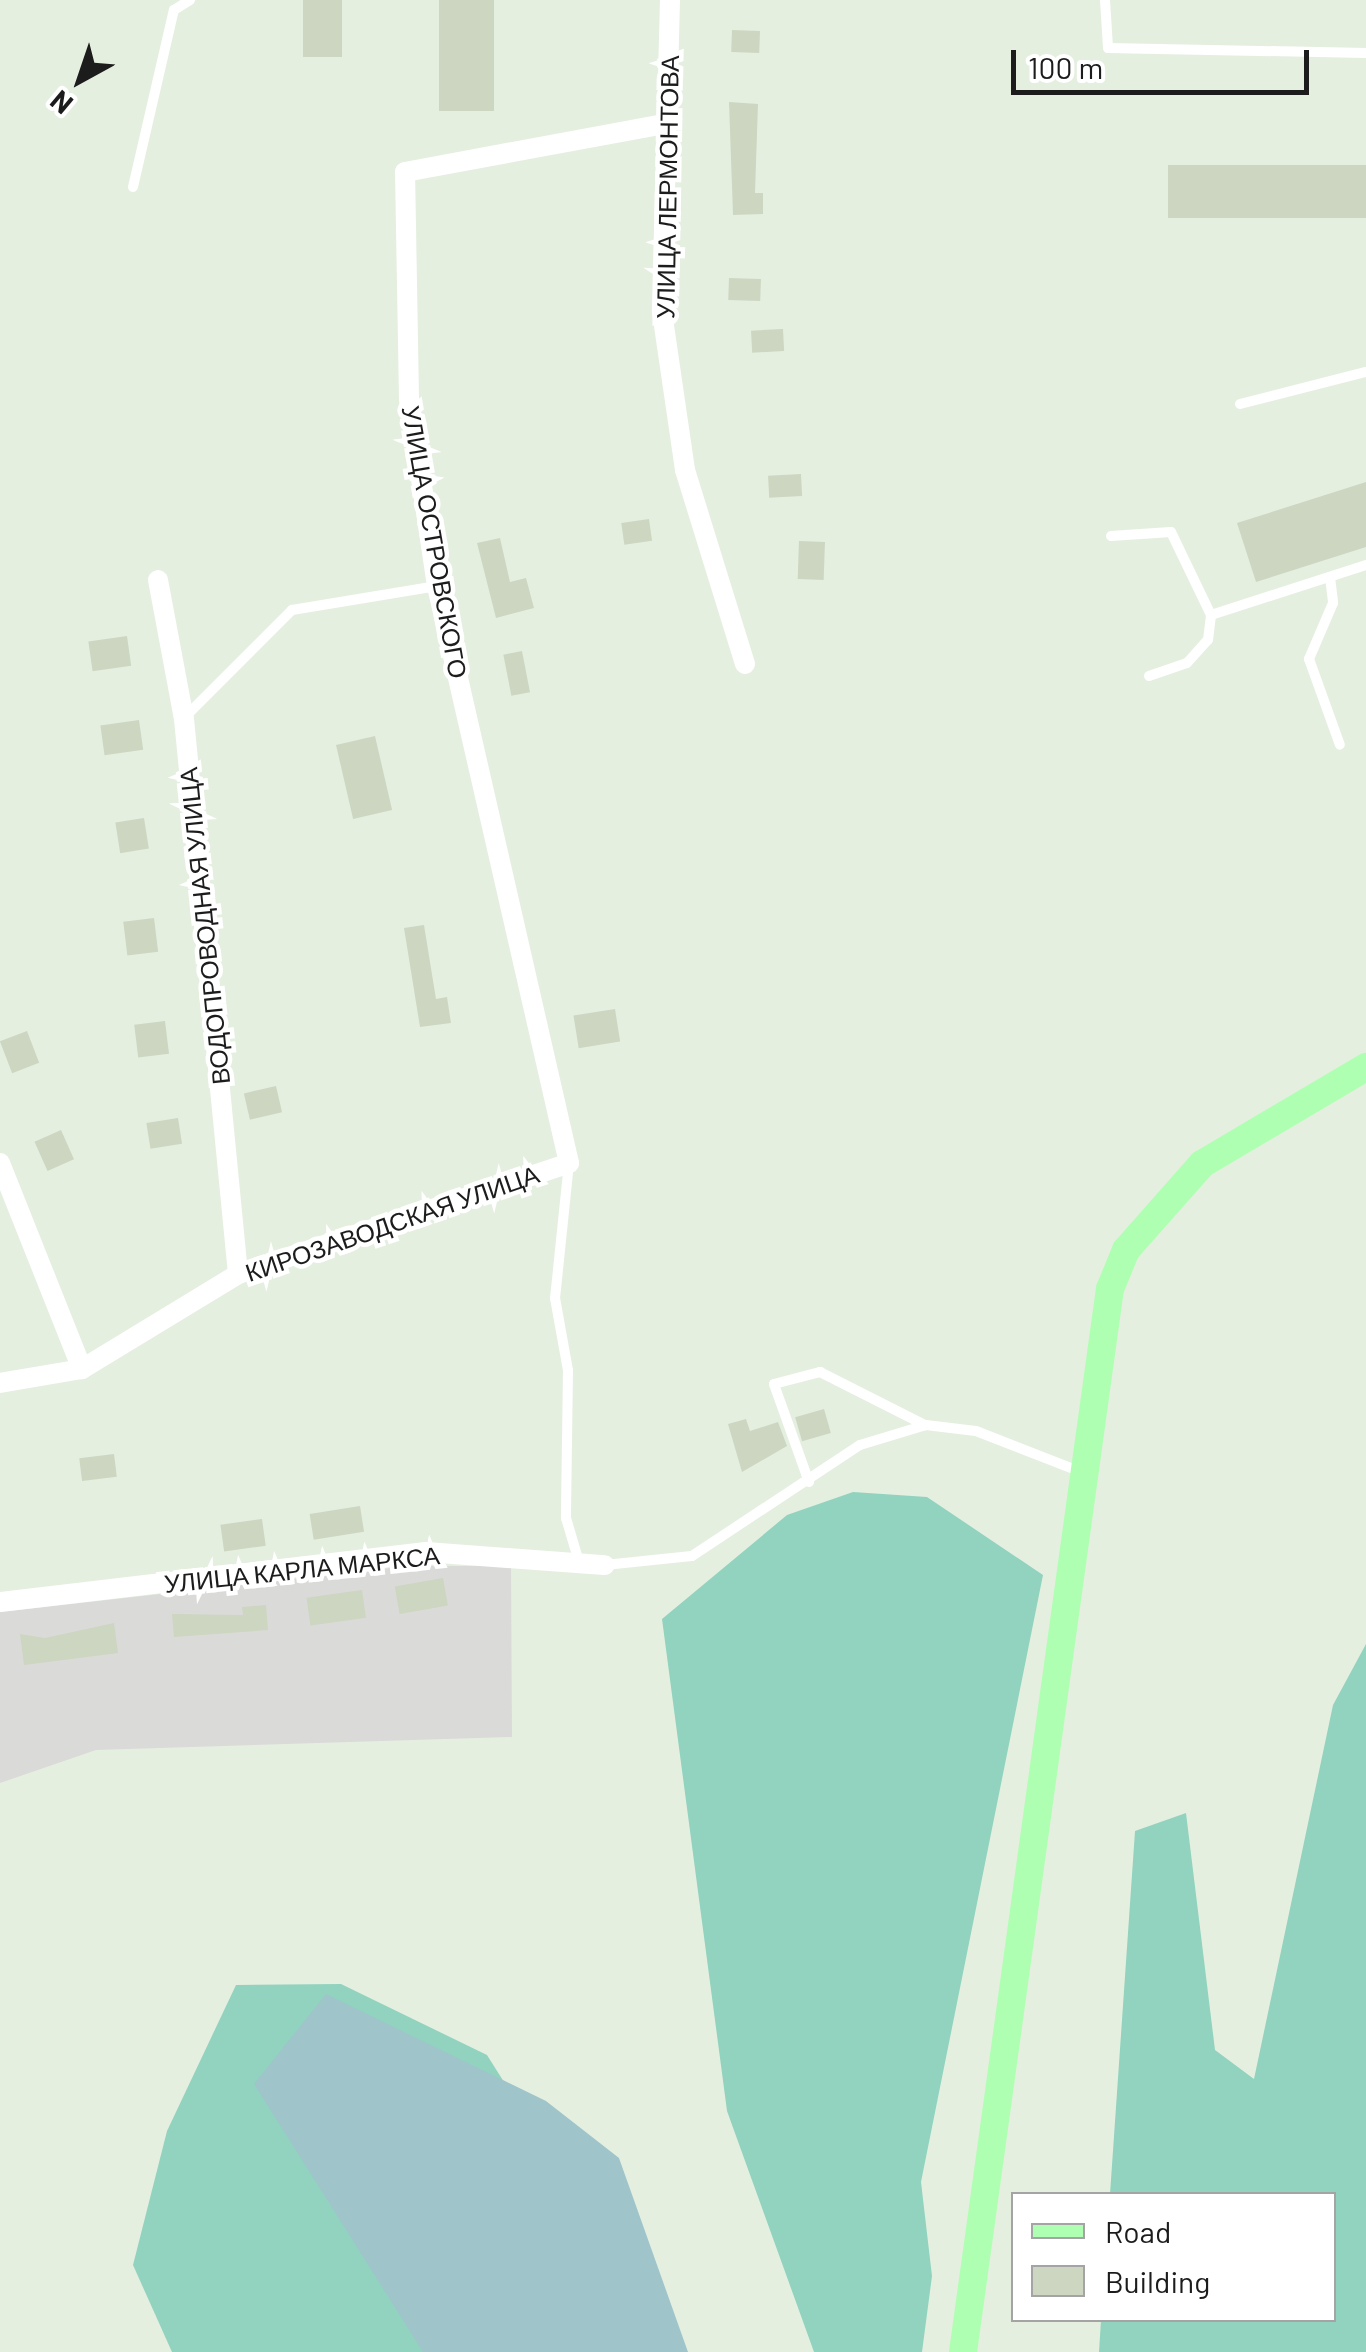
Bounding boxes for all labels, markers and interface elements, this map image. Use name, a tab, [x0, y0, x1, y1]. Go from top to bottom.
north arrow	[30, 30, 130, 130]
scale bar	[1016, 30, 1314, 92]
text: 100 m	[1028, 49, 1103, 85]
street label: УЛИЦА ЛЕРМОНТОВА	[650, 55, 684, 319]
text: N	[43, 84, 79, 122]
street label: УЛИЦА ОСТРОВСКОГО	[396, 403, 474, 681]
street label: ВОДОПРОВОДНАЯ УЛИЦА	[172, 766, 236, 1086]
street label: КИРОЗАВОДСКАЯ УЛИЦА	[241, 1159, 543, 1287]
street label: УЛИЦА КАРЛА МАРКСА	[163, 1540, 441, 1598]
legend	[1011, 2192, 1336, 2322]
text: Road	[1105, 2213, 1171, 2249]
text: Building	[1105, 2263, 1210, 2299]

